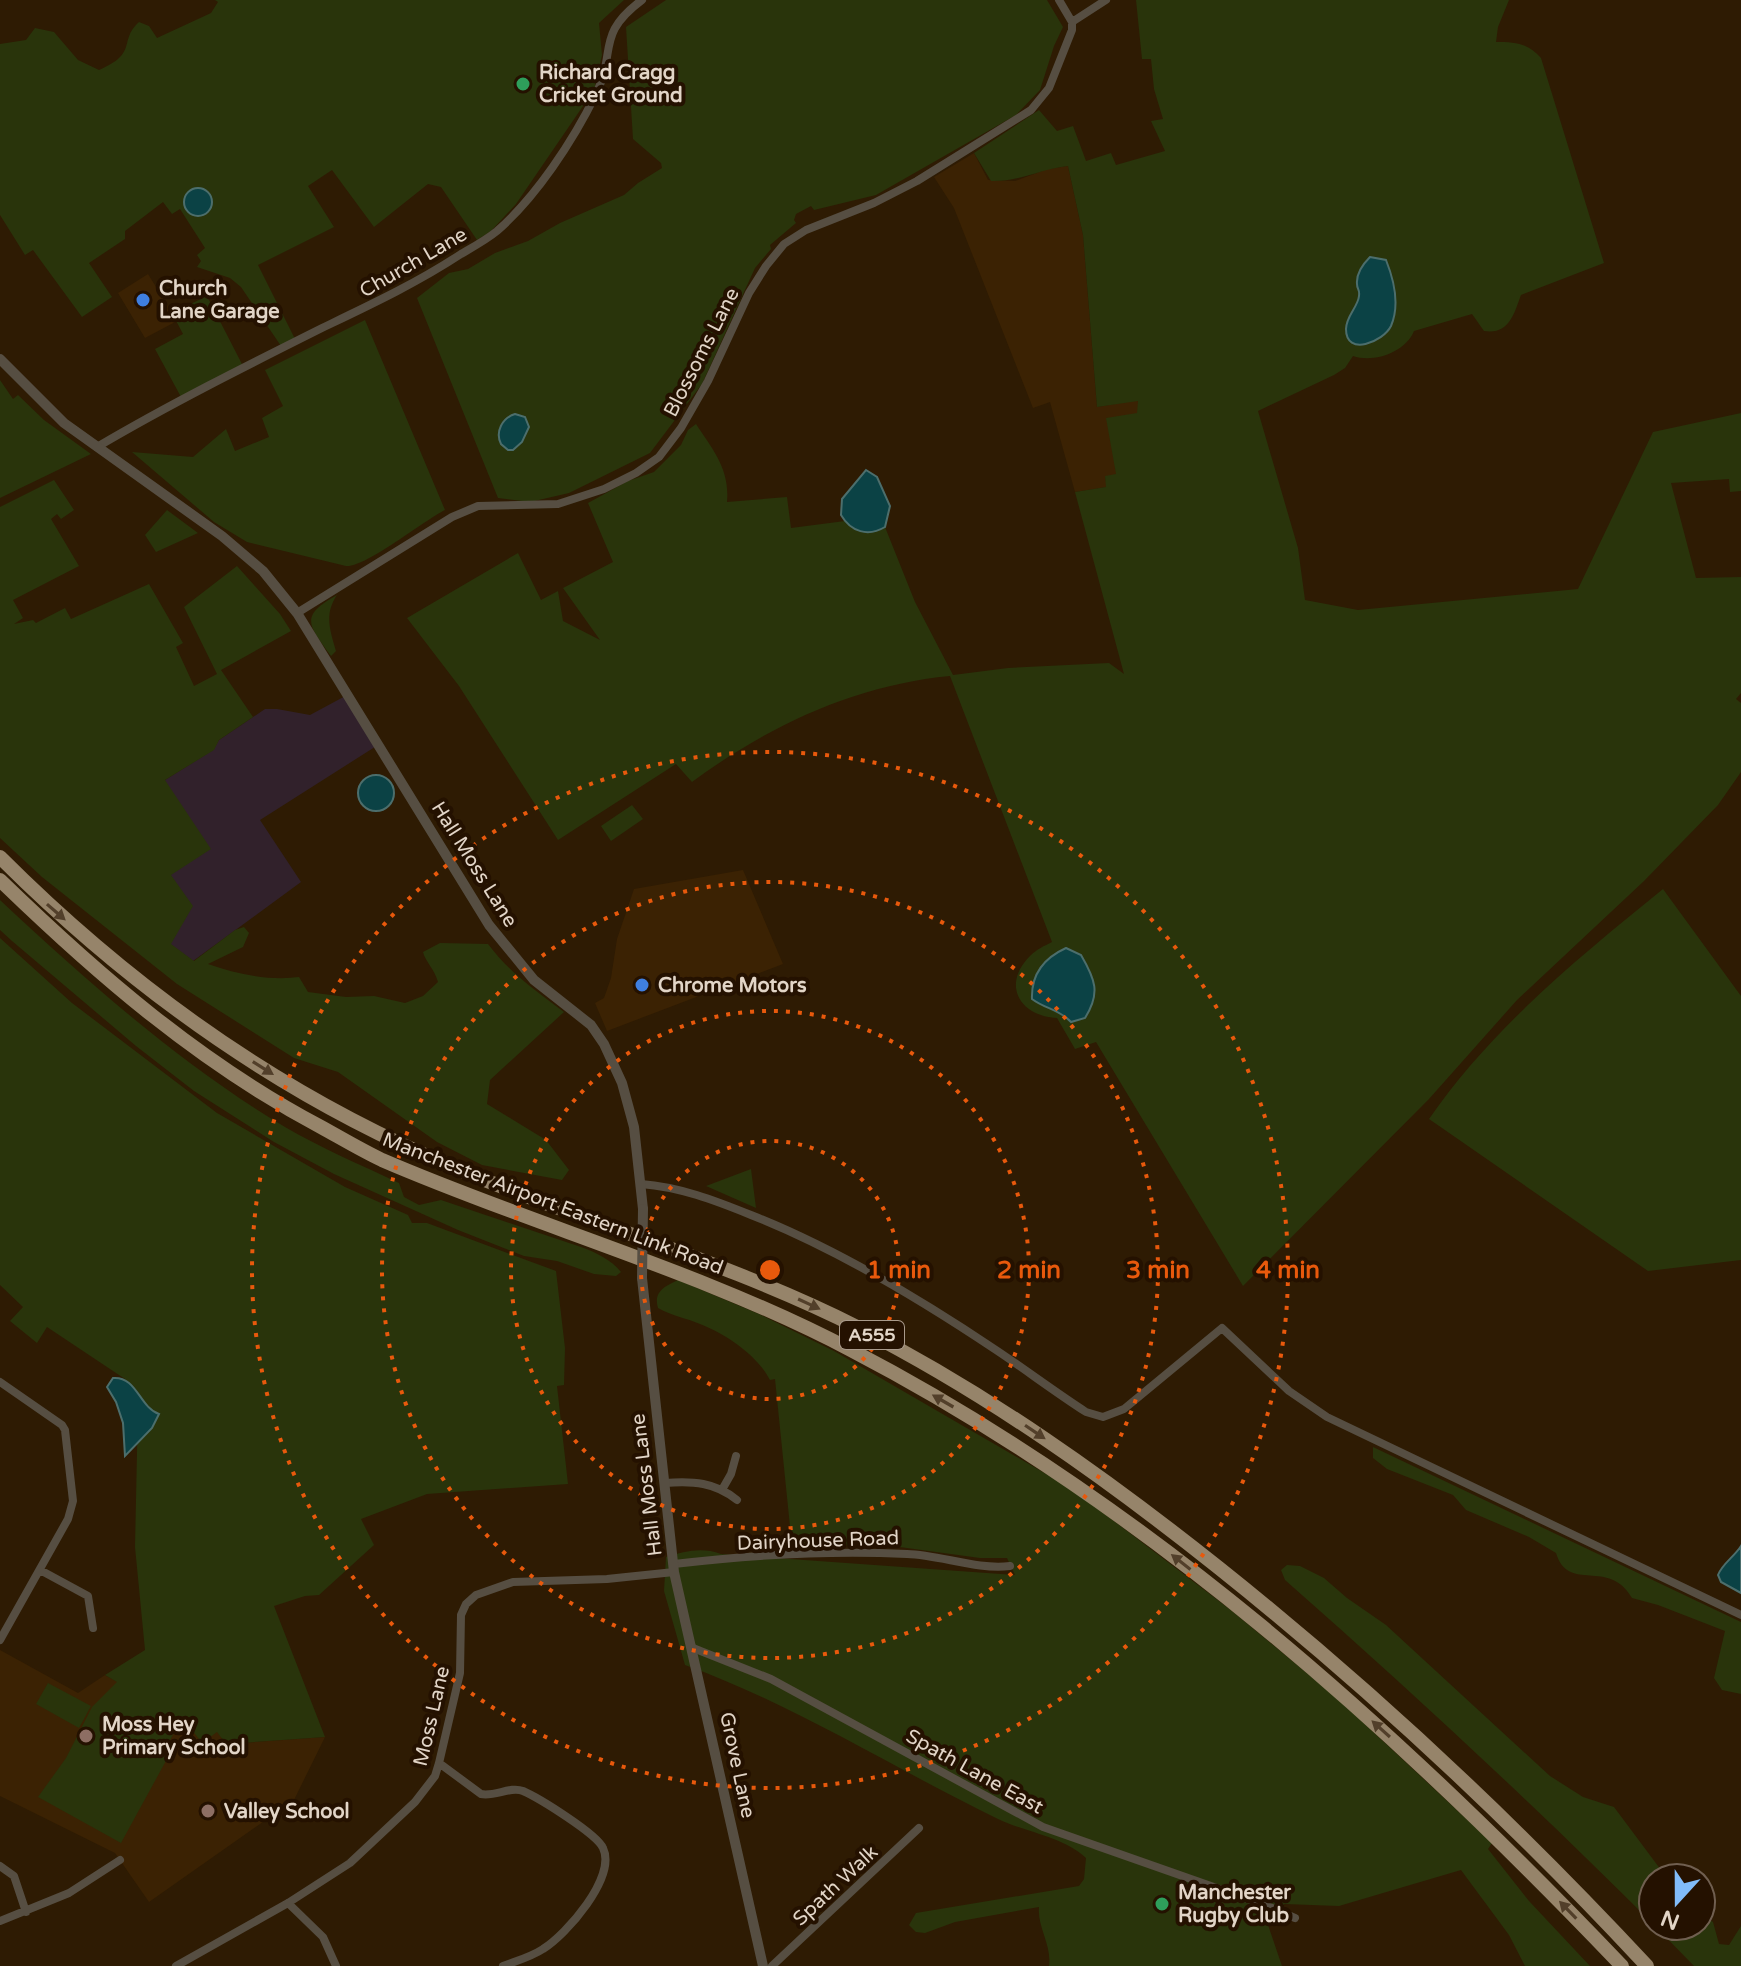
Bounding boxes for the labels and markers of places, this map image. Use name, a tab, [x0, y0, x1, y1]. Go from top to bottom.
place label: Richard Cragg Cricket Ground	[539, 61, 683, 108]
marker: Richard Cragg Cricket Ground	[514, 75, 532, 93]
place label: Church Lane Garage	[159, 277, 280, 324]
marker: Church Lane Garage	[134, 291, 152, 309]
place label: Chrome Motors	[658, 974, 807, 998]
marker: Chrome Motors	[633, 976, 651, 994]
centre of rings	[756, 1256, 784, 1284]
place label: Moss Hey Primary School	[102, 1713, 246, 1760]
marker: Moss Hey Primary School	[77, 1727, 95, 1745]
place label: Valley School	[224, 1800, 350, 1824]
marker: Valley School	[199, 1802, 217, 1820]
place label: Manchester Rugby Club	[1178, 1881, 1291, 1928]
marker: Manchester Rugby Club	[1153, 1895, 1171, 1913]

